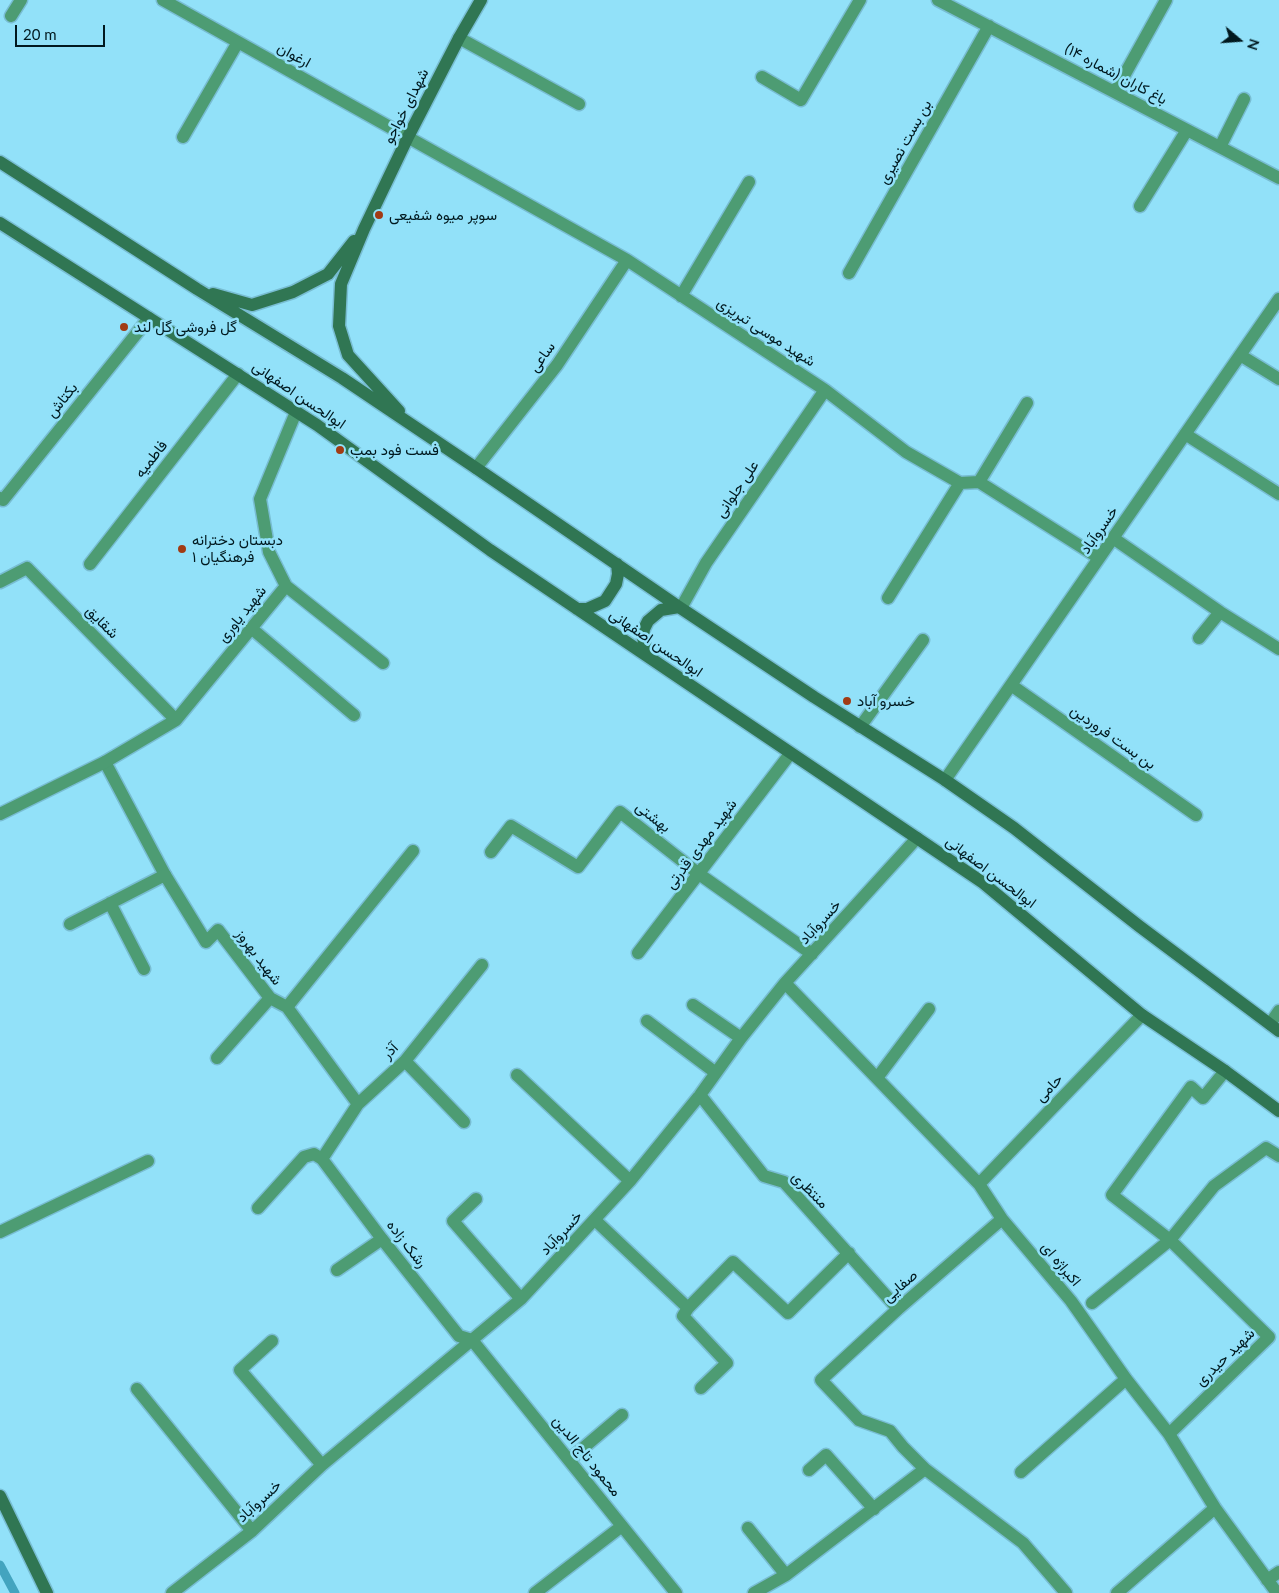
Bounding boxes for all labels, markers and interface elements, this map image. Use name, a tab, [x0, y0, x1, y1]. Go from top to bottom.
scale bar	[18, 15, 108, 47]
north arrow	[1214, 15, 1264, 65]
text: 20 m	[23, 25, 57, 43]
text: N	[1244, 37, 1263, 53]
street label: ارغوان	[274, 39, 314, 71]
street label: باغ کاران (شماره ۱۴)	[1062, 40, 1170, 108]
street label: شهدای خواجو	[379, 65, 433, 147]
street label: بن بست نصیری	[874, 97, 936, 187]
place label: سوپر میوه شفیعی	[389, 206, 497, 224]
marker: سوپر میوه شفیعی	[373, 209, 385, 221]
street label: شهید موسی تبریزی	[713, 293, 819, 371]
place label: گل فروشی گل لند	[134, 318, 237, 336]
marker: گل فروشی گل لند	[118, 321, 130, 333]
street label: ساعی	[525, 338, 559, 376]
street label: ابوالحسن اصفهانی	[249, 357, 349, 433]
street label: بکتاش	[43, 379, 81, 421]
street label: فاطمیه	[131, 437, 171, 481]
place label: فست فود بمب	[350, 441, 439, 459]
marker: فست فود بمب	[334, 444, 346, 456]
street label: علی جلوانی	[711, 457, 763, 521]
street label: خسروآباد	[1076, 503, 1122, 557]
place label: دبستان دخترانه فرهنگیان ۱	[192, 531, 283, 566]
marker: دبستان دخترانه فرهنگیان ۱	[176, 543, 188, 555]
street label: شهید یاوری	[214, 582, 270, 646]
street label: شقایق	[82, 602, 122, 642]
street label: ابوالحسن اصفهانی	[606, 605, 706, 681]
place label: خسرو آباد	[857, 692, 915, 710]
marker: خسرو آباد	[841, 695, 853, 707]
street label: بن بست فروردین	[1067, 701, 1159, 773]
street label: شهید مهدی قدرتی	[661, 796, 741, 892]
street label: بهشتی	[632, 798, 674, 836]
street label: ابوالحسن اصفهانی	[942, 832, 1040, 912]
street label: خسروآباد	[795, 896, 845, 948]
street label: شهید بهروز	[232, 925, 286, 989]
street label: آذر	[378, 1039, 402, 1063]
street label: حامی	[1031, 1070, 1067, 1106]
street label: منتظری	[788, 1168, 832, 1212]
street label: خسروآباد	[536, 1207, 586, 1259]
street label: رشک زاده	[383, 1217, 431, 1271]
street label: اکبراژه ای	[1037, 1238, 1085, 1290]
street label: صفایی	[879, 1266, 921, 1306]
street label: شهید حیدری	[1192, 1324, 1258, 1390]
street label: محمود تاج الدین	[549, 1412, 625, 1500]
street label: خسروآباد	[233, 1476, 285, 1526]

